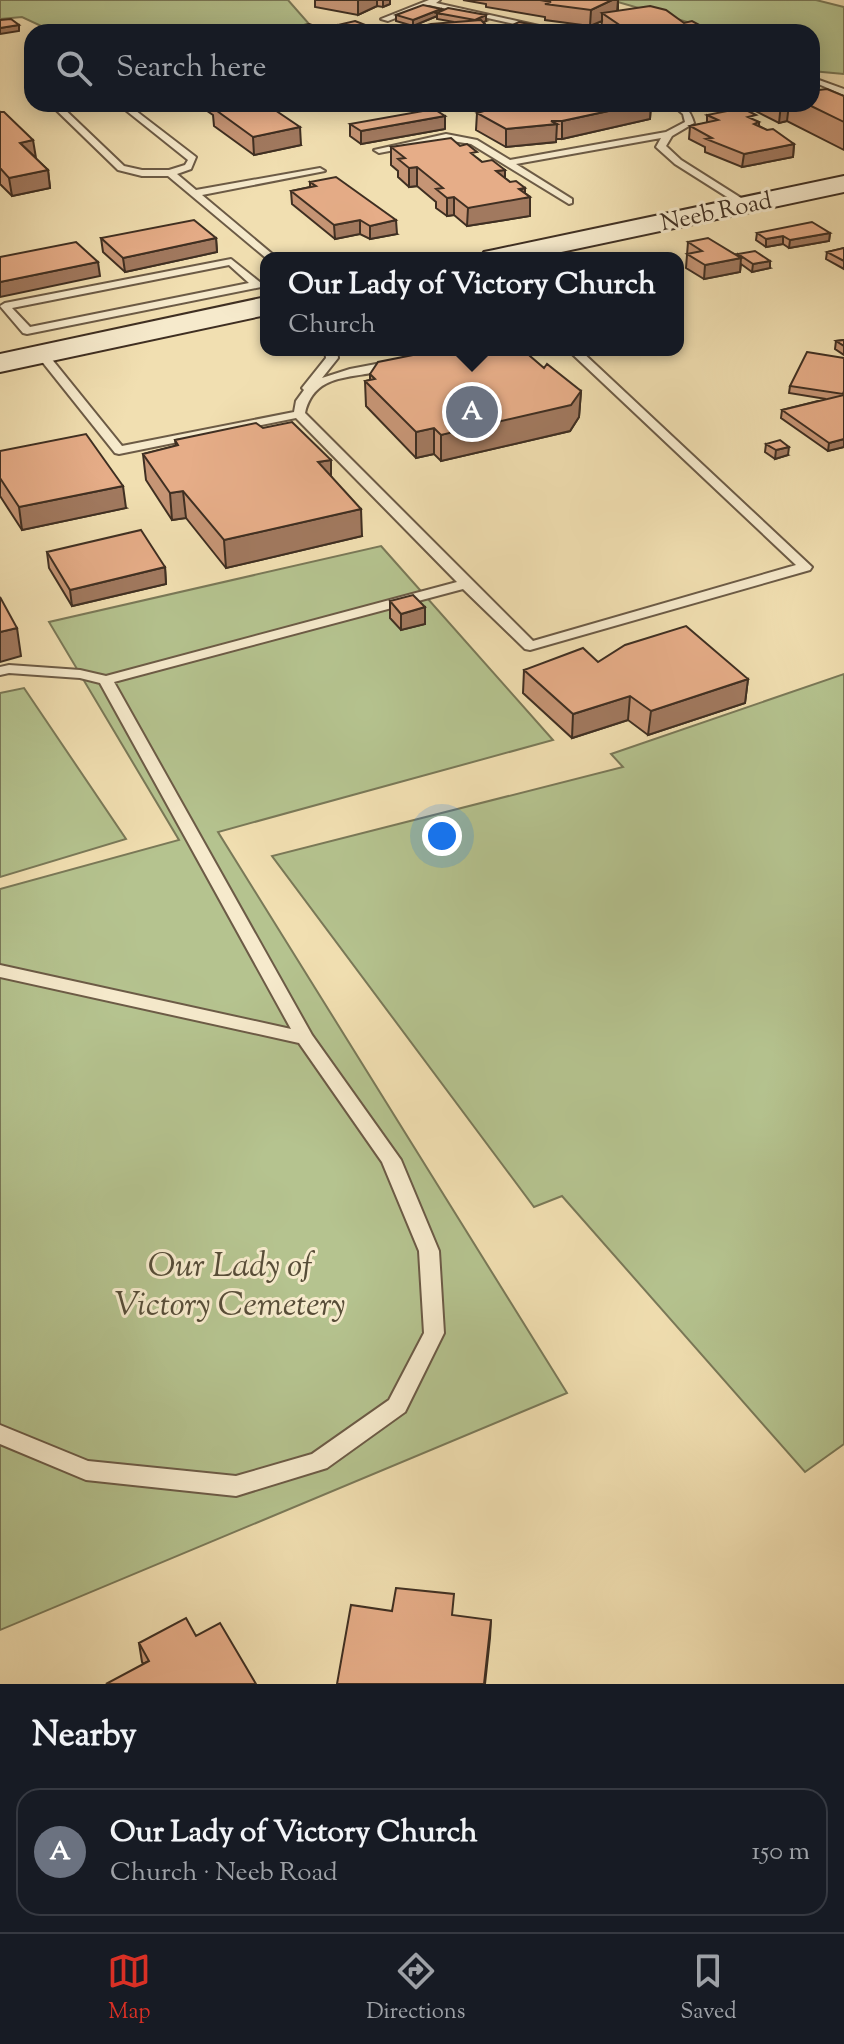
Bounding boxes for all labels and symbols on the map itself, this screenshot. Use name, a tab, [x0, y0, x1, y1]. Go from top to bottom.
street label: Neeb Road	[658, 184, 776, 241]
pin: A	[446, 382, 498, 442]
your location	[422, 816, 462, 856]
park label: Our Lady of Victory Cemetery	[115, 1243, 345, 1331]

